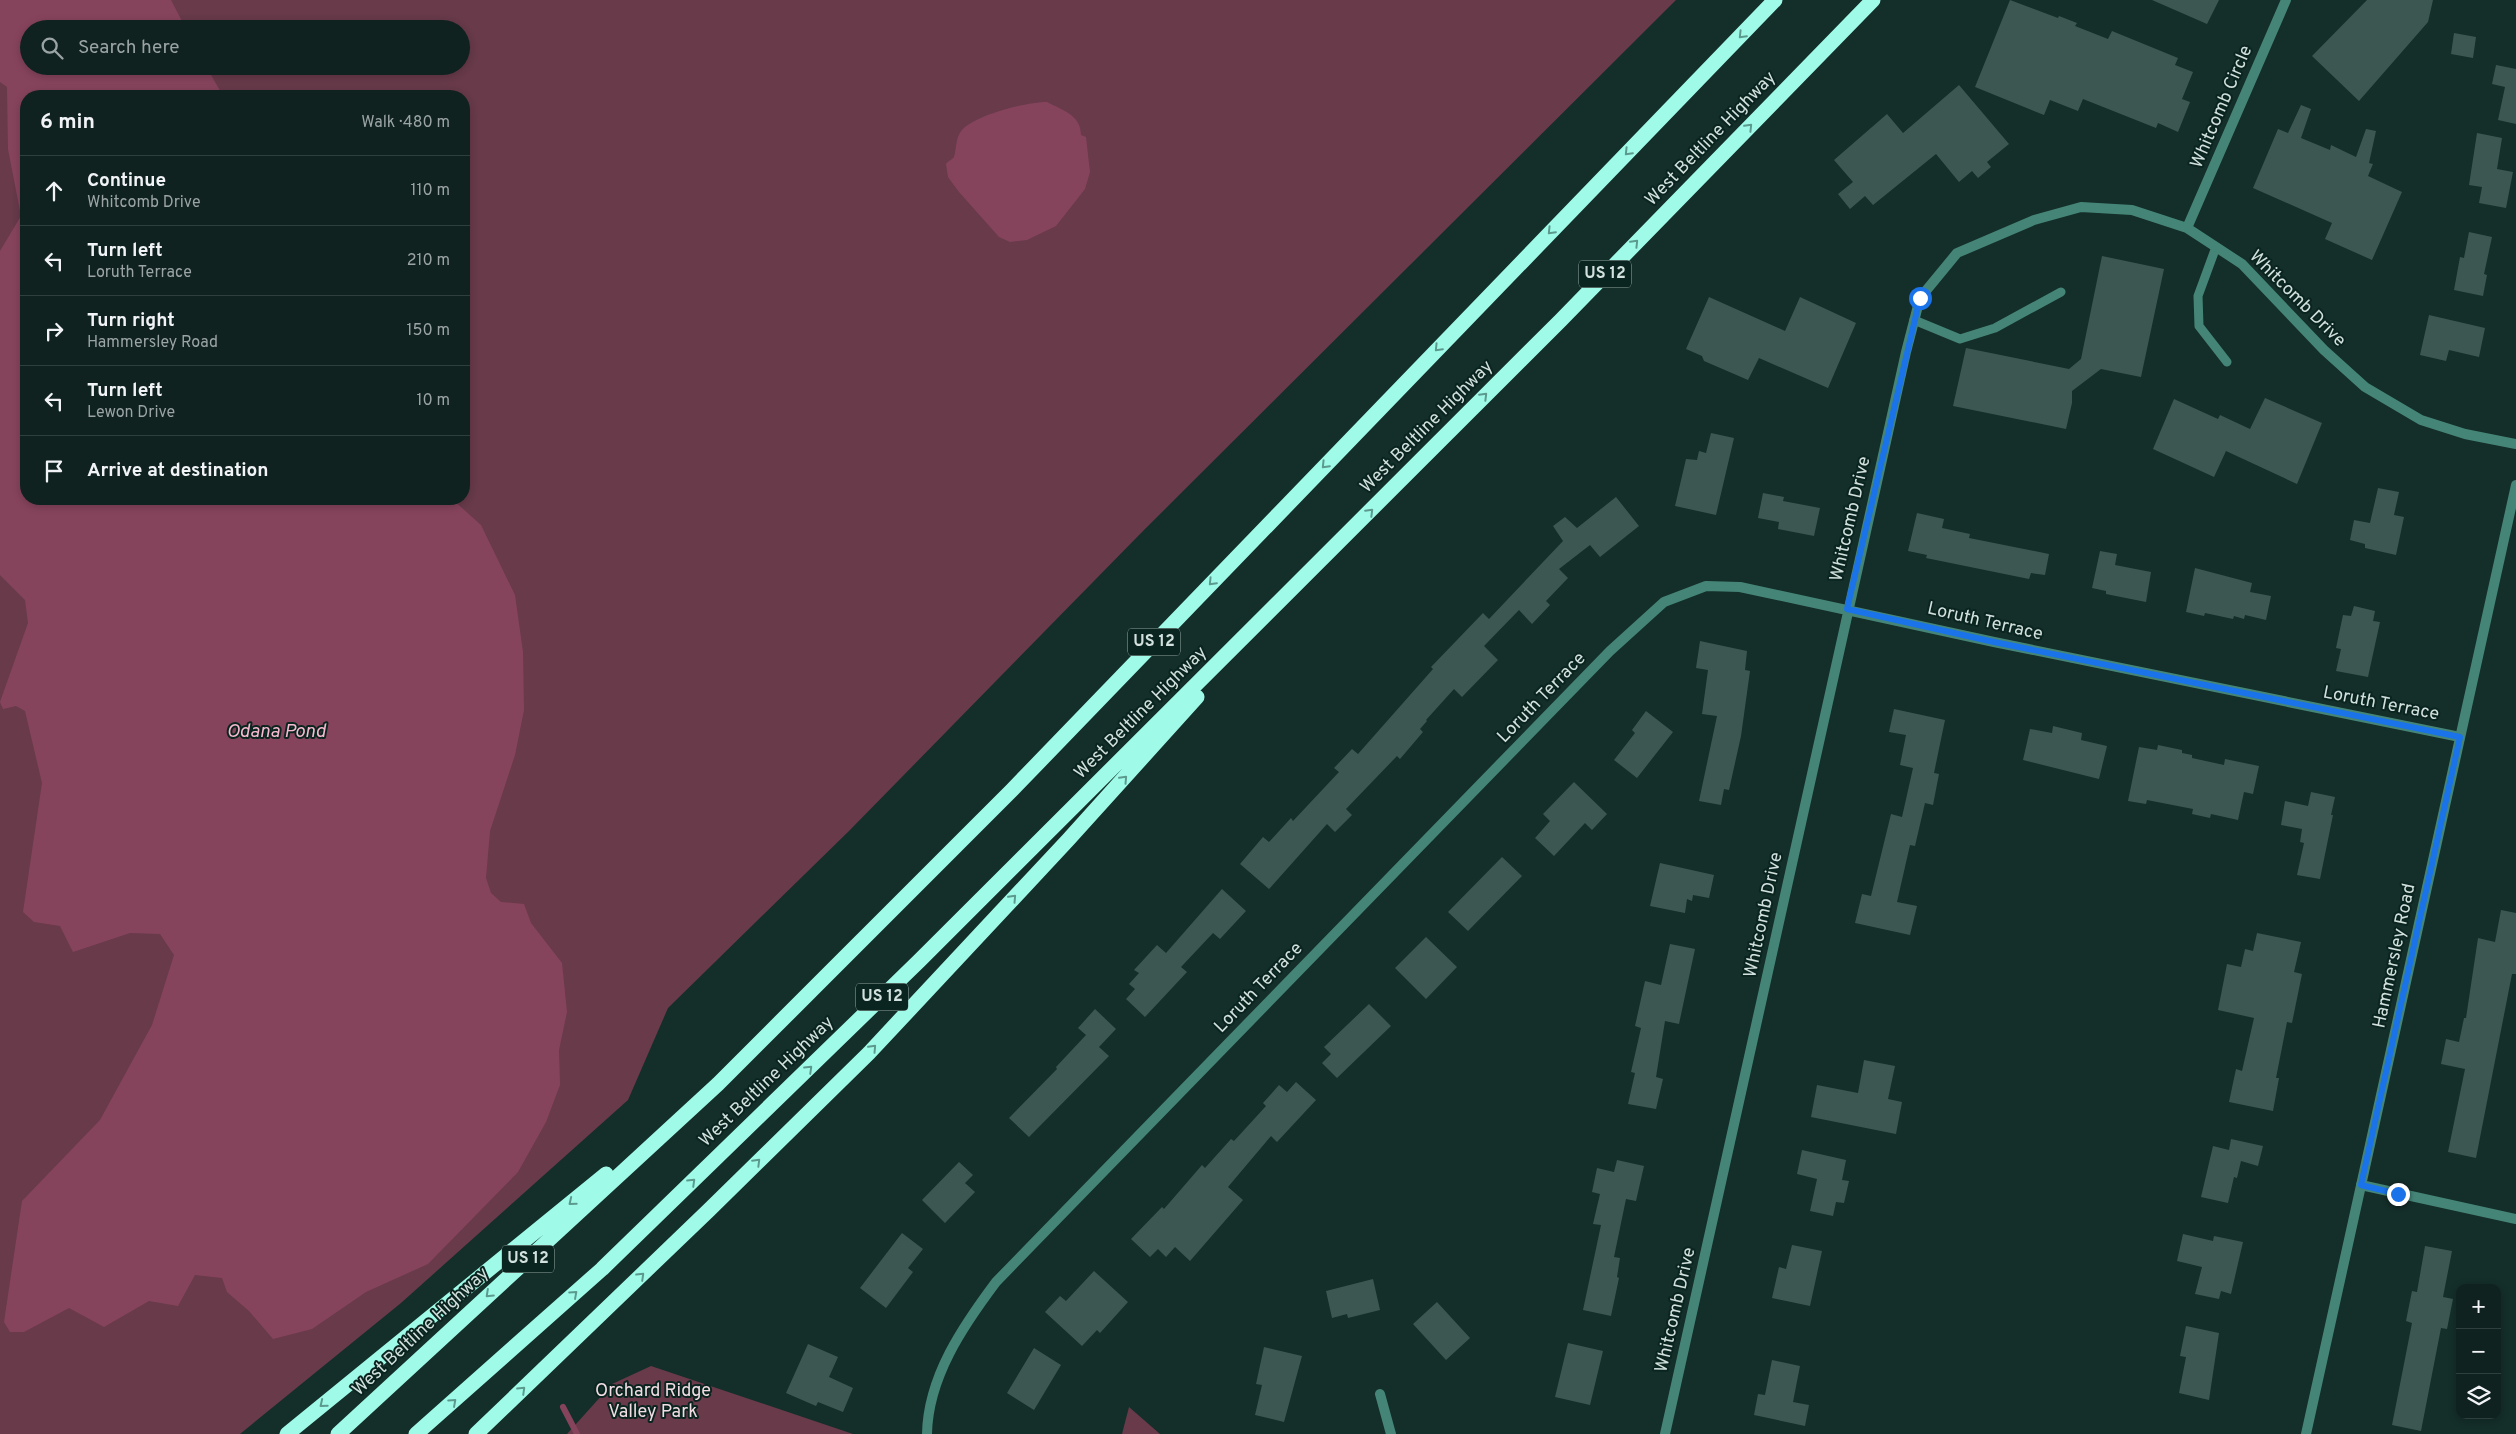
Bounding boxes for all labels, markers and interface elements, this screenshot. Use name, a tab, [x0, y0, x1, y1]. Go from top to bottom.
search box	[20, 20, 470, 75]
one-way arrow	[1739, 29, 1748, 38]
icon: search	[38, 34, 66, 62]
text: Search here	[78, 36, 180, 60]
street label: Whitcomb Circle	[2186, 42, 2258, 172]
street label: West Beltline Highway	[1641, 67, 1781, 211]
text: 6 min	[40, 109, 95, 136]
text: Walk · 480 m	[361, 113, 450, 133]
one-way arrow	[1743, 124, 1752, 133]
one-way arrow	[1625, 146, 1634, 155]
text: Continue	[87, 169, 166, 193]
icon: ahead	[40, 177, 68, 205]
text: 110 m	[410, 181, 450, 201]
text: Whitcomb Drive	[87, 193, 201, 213]
one-way arrow	[1548, 225, 1557, 234]
text: Turn left	[87, 239, 163, 263]
one-way arrow	[1629, 240, 1638, 249]
street label: Whitcomb Drive	[2244, 246, 2350, 352]
icon: left	[40, 247, 68, 275]
text: 210 m	[407, 251, 450, 271]
road number: US 12	[1579, 260, 1631, 288]
text: Loruth Terrace	[87, 263, 192, 283]
route start	[1909, 287, 1932, 310]
text: Turn right	[87, 309, 175, 333]
icon: right	[40, 317, 68, 345]
text: 150 m	[407, 321, 450, 341]
text: Hammersley Road	[87, 333, 218, 353]
one-way arrow	[1435, 342, 1444, 351]
street label: West Beltline Highway	[1356, 356, 1498, 498]
text: Turn left	[87, 379, 163, 403]
icon: left	[40, 387, 68, 415]
text: 10 m	[416, 391, 450, 411]
one-way arrow	[1478, 393, 1487, 402]
text: Lewon Drive	[87, 403, 175, 423]
street label: Whitcomb Drive	[1825, 454, 1877, 584]
icon: arrive	[40, 457, 68, 485]
text: Arrive at destination	[87, 459, 268, 483]
one-way arrow	[1322, 459, 1331, 468]
one-way arrow	[1364, 508, 1373, 517]
one-way arrow	[1209, 576, 1218, 585]
street label: Loruth Terrace	[1925, 598, 2045, 646]
road number: US 12	[1128, 628, 1180, 656]
street label: West Beltline Highway	[1070, 642, 1212, 784]
street label: Loruth Terrace	[1493, 648, 1591, 748]
street label: Loruth Terrace	[2321, 681, 2441, 727]
water label: Odana Pond	[226, 720, 327, 744]
one-way arrow	[1118, 775, 1127, 784]
street label: Whitcomb Drive	[1739, 850, 1789, 980]
street label: Hammersley Road	[2368, 882, 2422, 1030]
one-way arrow	[1007, 894, 1016, 903]
street label: Loruth Terrace	[1210, 938, 1308, 1038]
road number: US 12	[856, 984, 908, 1010]
street label: West Beltline Highway	[695, 1012, 839, 1152]
one-way arrow	[867, 1045, 876, 1054]
one-way arrow	[803, 1065, 812, 1074]
one-way arrow	[752, 1159, 761, 1168]
one-way arrow	[686, 1179, 695, 1188]
route end	[2387, 1183, 2410, 1206]
one-way arrow	[568, 1197, 577, 1206]
street label: Whitcomb Drive	[1650, 1245, 1702, 1375]
road number: US 12	[502, 1246, 554, 1272]
street label: West Beltline Highway	[348, 1263, 494, 1401]
one-way arrow	[635, 1273, 644, 1282]
map controls	[2456, 1284, 2501, 1419]
button: +	[2456, 1284, 2501, 1329]
one-way arrow	[486, 1289, 495, 1298]
one-way arrow	[569, 1290, 578, 1299]
button: −	[2456, 1329, 2501, 1374]
button: layers	[2456, 1374, 2501, 1419]
park label: Orchard Ridge Valley Park	[595, 1380, 711, 1424]
one-way arrow	[516, 1387, 525, 1396]
one-way arrow	[447, 1398, 456, 1407]
one-way arrow	[320, 1399, 329, 1408]

